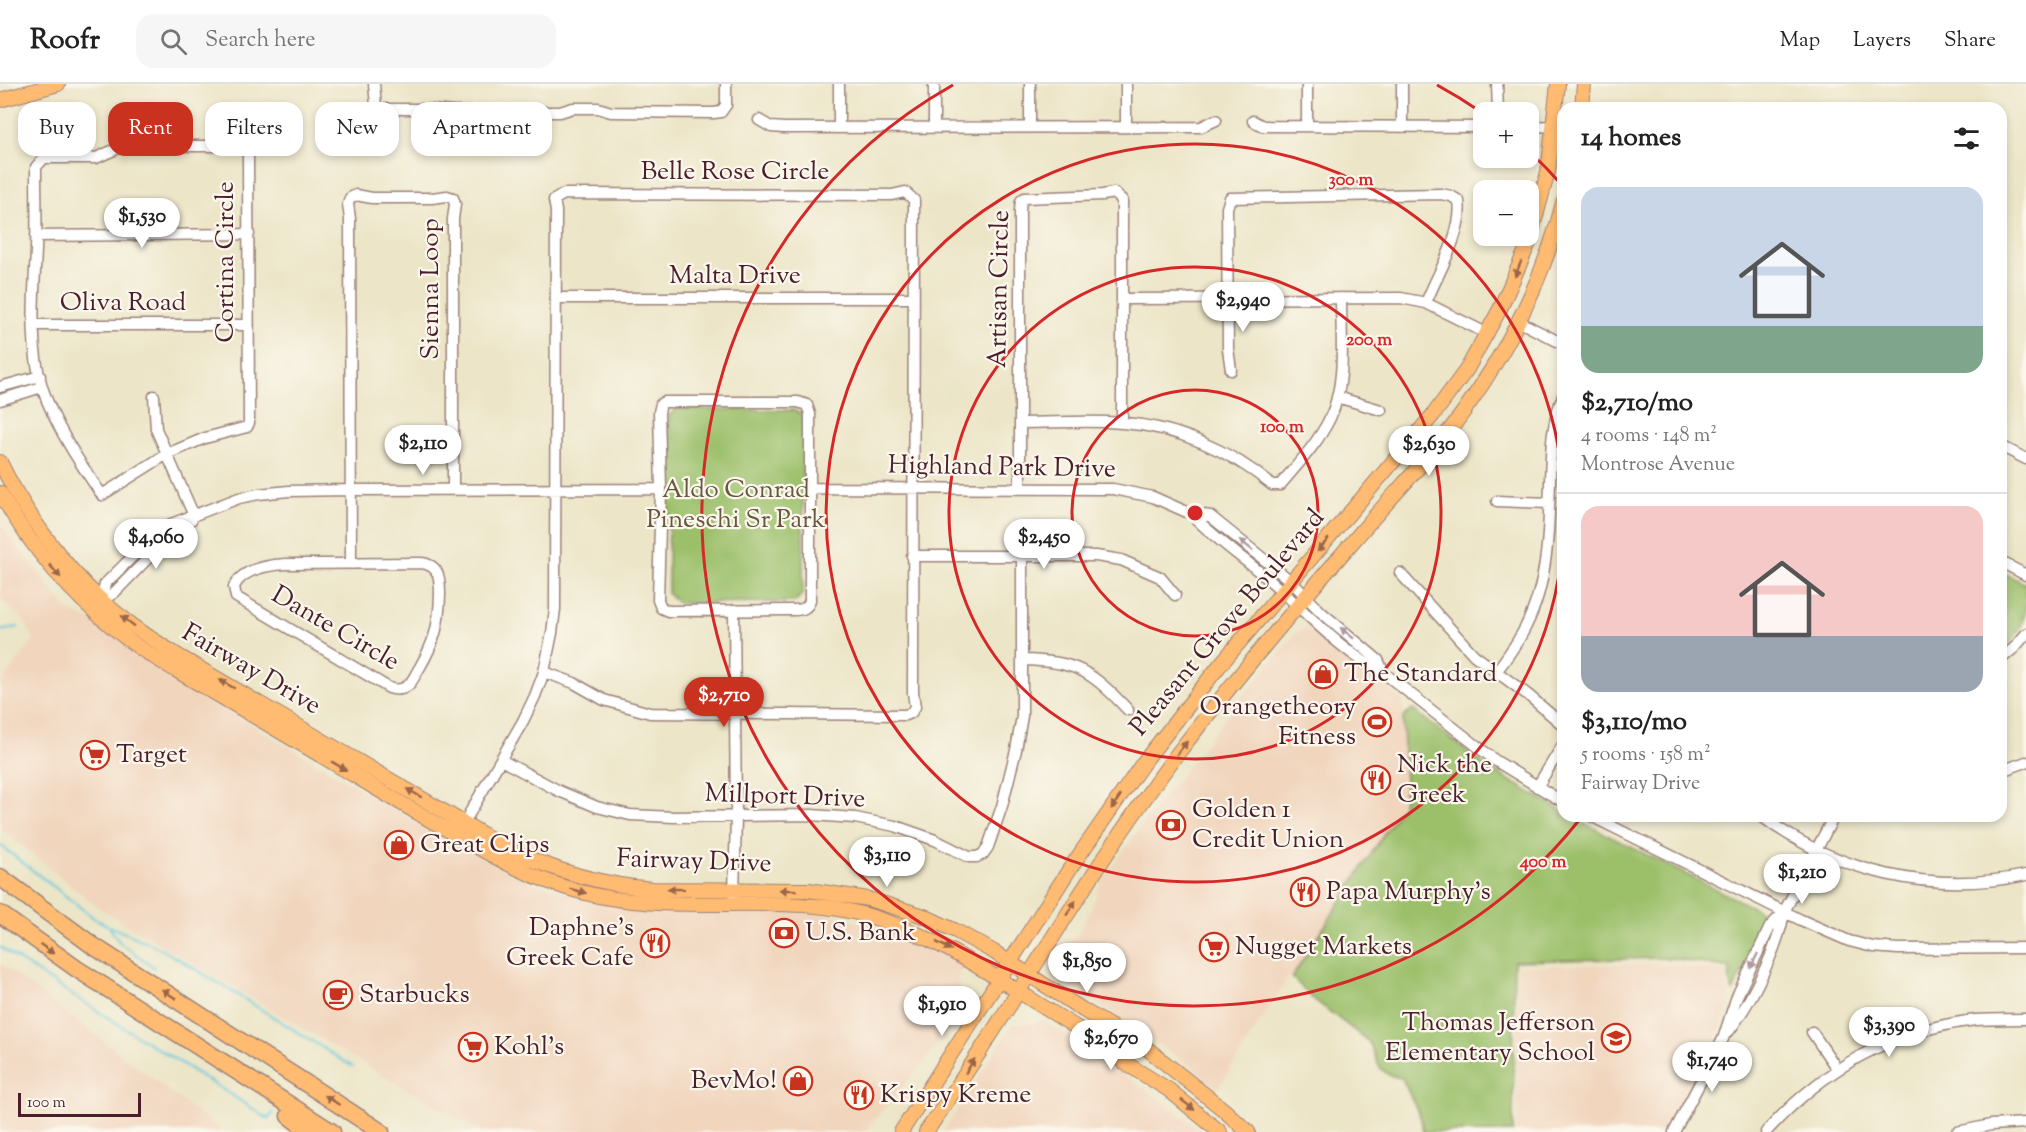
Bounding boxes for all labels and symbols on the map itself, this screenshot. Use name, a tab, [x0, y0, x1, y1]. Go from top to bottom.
street label: Belle Rose Circle	[641, 154, 829, 191]
text: 300 m	[1329, 168, 1374, 194]
street label: Cortina Circle	[208, 181, 245, 343]
pin: $1,530	[93, 198, 191, 249]
street label: Artisan Circle	[980, 210, 1020, 368]
street label: Sienna Loop	[413, 218, 450, 360]
street label: Malta Drive	[669, 258, 801, 295]
one-way arrow	[1513, 261, 1523, 279]
pin: $2,940	[1194, 282, 1292, 333]
street label: Oliva Road	[60, 285, 186, 322]
text: 200 m	[1346, 328, 1392, 354]
text: 100 m	[1260, 415, 1304, 441]
pin: $2,110	[374, 425, 472, 476]
pin: $2,630	[1380, 426, 1478, 477]
street label: Highland Park Drive	[888, 448, 1116, 488]
park label: Aldo Conrad Pineschi Sr Park	[646, 472, 826, 539]
street label: Pleasant Grove Boulevard	[1122, 501, 1334, 745]
centre of rings	[1185, 503, 1205, 523]
pin: $4,060	[107, 519, 205, 570]
pin: $2,450	[995, 519, 1093, 570]
one-way arrow	[1317, 537, 1330, 553]
one-way arrow	[1239, 540, 1254, 552]
one-way arrow	[48, 563, 62, 578]
street label: Dante Circle	[264, 577, 406, 681]
one-way arrow	[120, 615, 135, 627]
street label: Fairway Drive	[175, 615, 327, 725]
one-way arrow	[1339, 627, 1355, 640]
place label: The Standard	[1344, 656, 1497, 693]
shop icon: The Standard	[1307, 658, 1339, 690]
pin: $2,710	[675, 677, 773, 728]
one-way arrow	[218, 679, 235, 689]
place label: Orangetheory Fitness	[1200, 689, 1356, 756]
sports icon: Orangetheory Fitness	[1361, 706, 1393, 738]
place label: Target	[116, 737, 187, 774]
supermarket icon: Target	[79, 739, 111, 771]
one-way arrow	[1176, 740, 1188, 755]
place label: Nick the Greek	[1397, 747, 1492, 814]
one-way arrow	[331, 761, 348, 771]
restaurant icon: Nick the Greek	[1360, 764, 1392, 796]
street label: Millport Drive	[704, 776, 866, 818]
one-way arrow	[405, 788, 422, 798]
place label: Golden 1 Credit Union	[1192, 792, 1344, 859]
one-way arrow	[1110, 793, 1122, 809]
bank icon: Golden 1 Credit Union	[1155, 809, 1187, 841]
place label: Great Clips	[420, 827, 549, 864]
shop icon: Great Clips	[383, 829, 415, 861]
pin: $3,110	[838, 837, 936, 888]
street label: Fairway Drive	[616, 841, 772, 883]
text: 400 m	[1519, 850, 1566, 876]
pin: $1,210	[1753, 854, 1851, 905]
place label: Papa Murphy's	[1326, 874, 1491, 911]
restaurant icon: Papa Murphy's	[1289, 876, 1321, 908]
one-way arrow	[666, 884, 685, 894]
one-way arrow	[778, 885, 797, 895]
one-way arrow	[569, 887, 587, 896]
one-way arrow	[1066, 900, 1077, 916]
place label: Daphne's Greek Cafe	[506, 910, 634, 977]
place label: U.S. Bank	[805, 915, 916, 952]
bank icon: U.S. Bank	[768, 917, 800, 949]
restaurant icon: Daphne's Greek Cafe	[639, 927, 671, 959]
place label: Nugget Markets	[1235, 929, 1412, 966]
supermarket icon: Nugget Markets	[1198, 931, 1230, 963]
one-way arrow	[40, 942, 55, 954]
one-way arrow	[936, 942, 953, 951]
pin: $1,850	[1038, 943, 1136, 994]
one-way arrow	[1749, 953, 1758, 970]
place label: Starbucks	[359, 977, 470, 1014]
cafe icon: Starbucks	[322, 979, 354, 1011]
pin: $1,910	[893, 986, 991, 1037]
one-way arrow	[161, 988, 177, 1000]
place label: Thomas Jefferson Elementary School	[1385, 1005, 1595, 1072]
pin: $3,390	[1840, 1007, 1938, 1058]
pin: $2,670	[1062, 1020, 1160, 1071]
school or university icon: Thomas Jefferson Elementary School	[1600, 1022, 1632, 1054]
place label: Kohl's	[494, 1029, 564, 1066]
supermarket icon: Kohl's	[457, 1031, 489, 1063]
pin: $1,740	[1663, 1042, 1761, 1093]
one-way arrow	[964, 1058, 975, 1074]
place label: BevMo!	[691, 1063, 777, 1100]
shop icon: BevMo!	[782, 1065, 814, 1097]
place label: Krispy Kreme	[880, 1077, 1031, 1114]
restaurant icon: Krispy Kreme	[843, 1079, 875, 1111]
scale bar	[18, 1090, 141, 1118]
one-way arrow	[324, 1095, 340, 1106]
one-way arrow	[1180, 1099, 1196, 1112]

